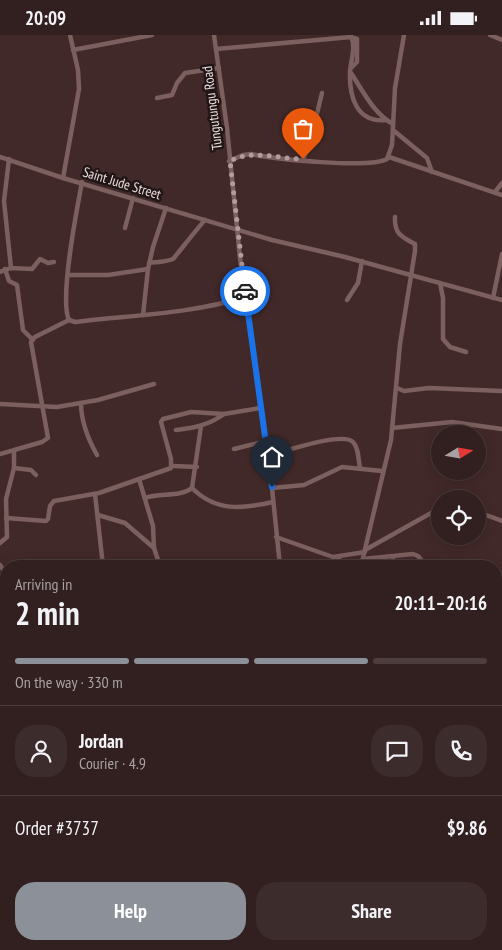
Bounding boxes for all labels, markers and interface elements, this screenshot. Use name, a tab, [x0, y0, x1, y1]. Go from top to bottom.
text: 20:09	[25, 6, 66, 30]
street label: Tungutungu Road	[198, 65, 226, 151]
pin	[282, 108, 324, 159]
icon: bag	[289, 115, 317, 143]
street label: Saint Jude Street	[81, 163, 163, 203]
courier	[220, 266, 270, 316]
icon: car	[231, 277, 259, 305]
north arrow	[431, 425, 486, 480]
map controls	[431, 425, 486, 545]
pin	[251, 436, 293, 487]
icon: home	[258, 443, 286, 471]
button: locate	[431, 490, 486, 545]
text: Arriving in	[15, 574, 72, 594]
text: 20:11–20:16	[394, 591, 487, 615]
text: 2 min	[15, 592, 80, 634]
text: On the way · 330 m	[15, 672, 123, 692]
button: person	[15, 725, 67, 777]
button: chat	[371, 725, 423, 777]
button: phone	[435, 725, 487, 777]
text: Jordan	[79, 729, 123, 753]
text: Courier · 4.9	[79, 753, 146, 773]
text: Order #3737	[15, 816, 99, 840]
text: $9.86	[447, 816, 487, 840]
button: Help	[15, 882, 246, 940]
button: Share	[256, 882, 487, 940]

